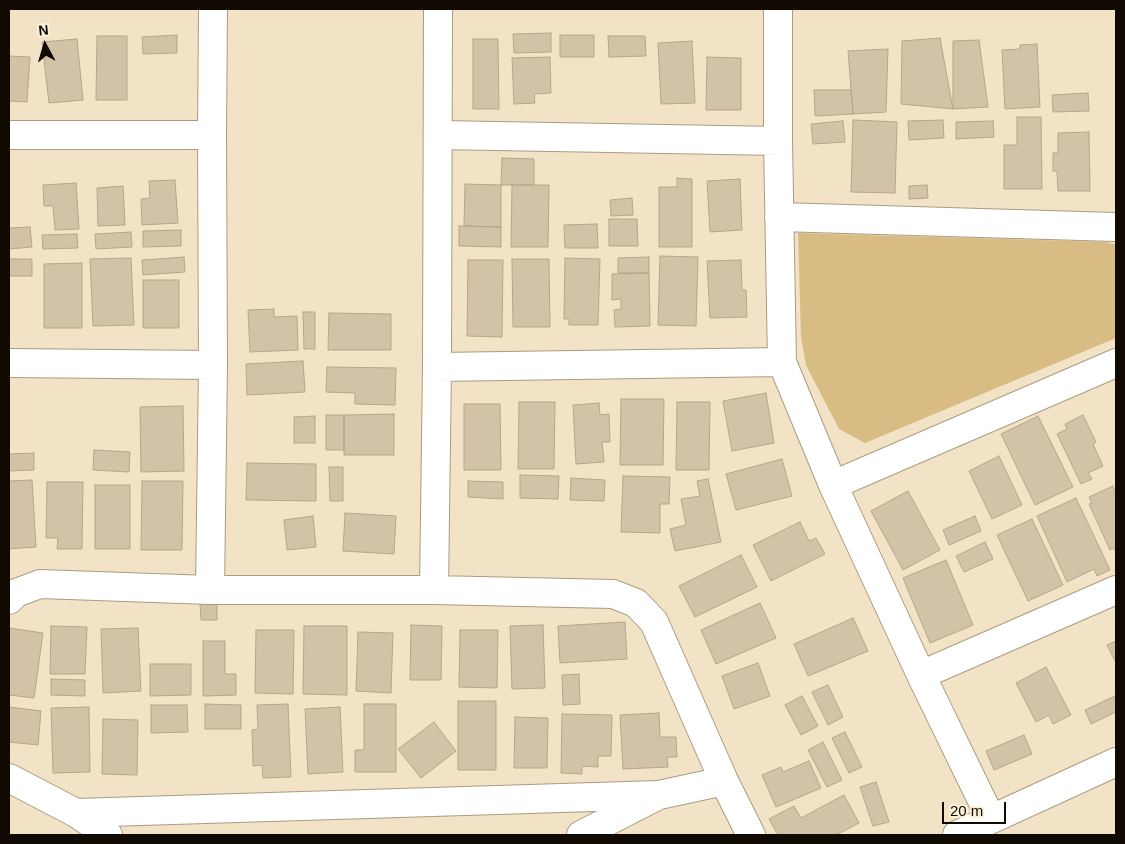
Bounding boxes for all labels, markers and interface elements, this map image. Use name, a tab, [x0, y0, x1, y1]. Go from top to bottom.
north arrow	[20, 20, 70, 70]
text: N	[38, 22, 49, 39]
scale bar	[945, 792, 1009, 824]
text: 20 m	[950, 802, 983, 819]

